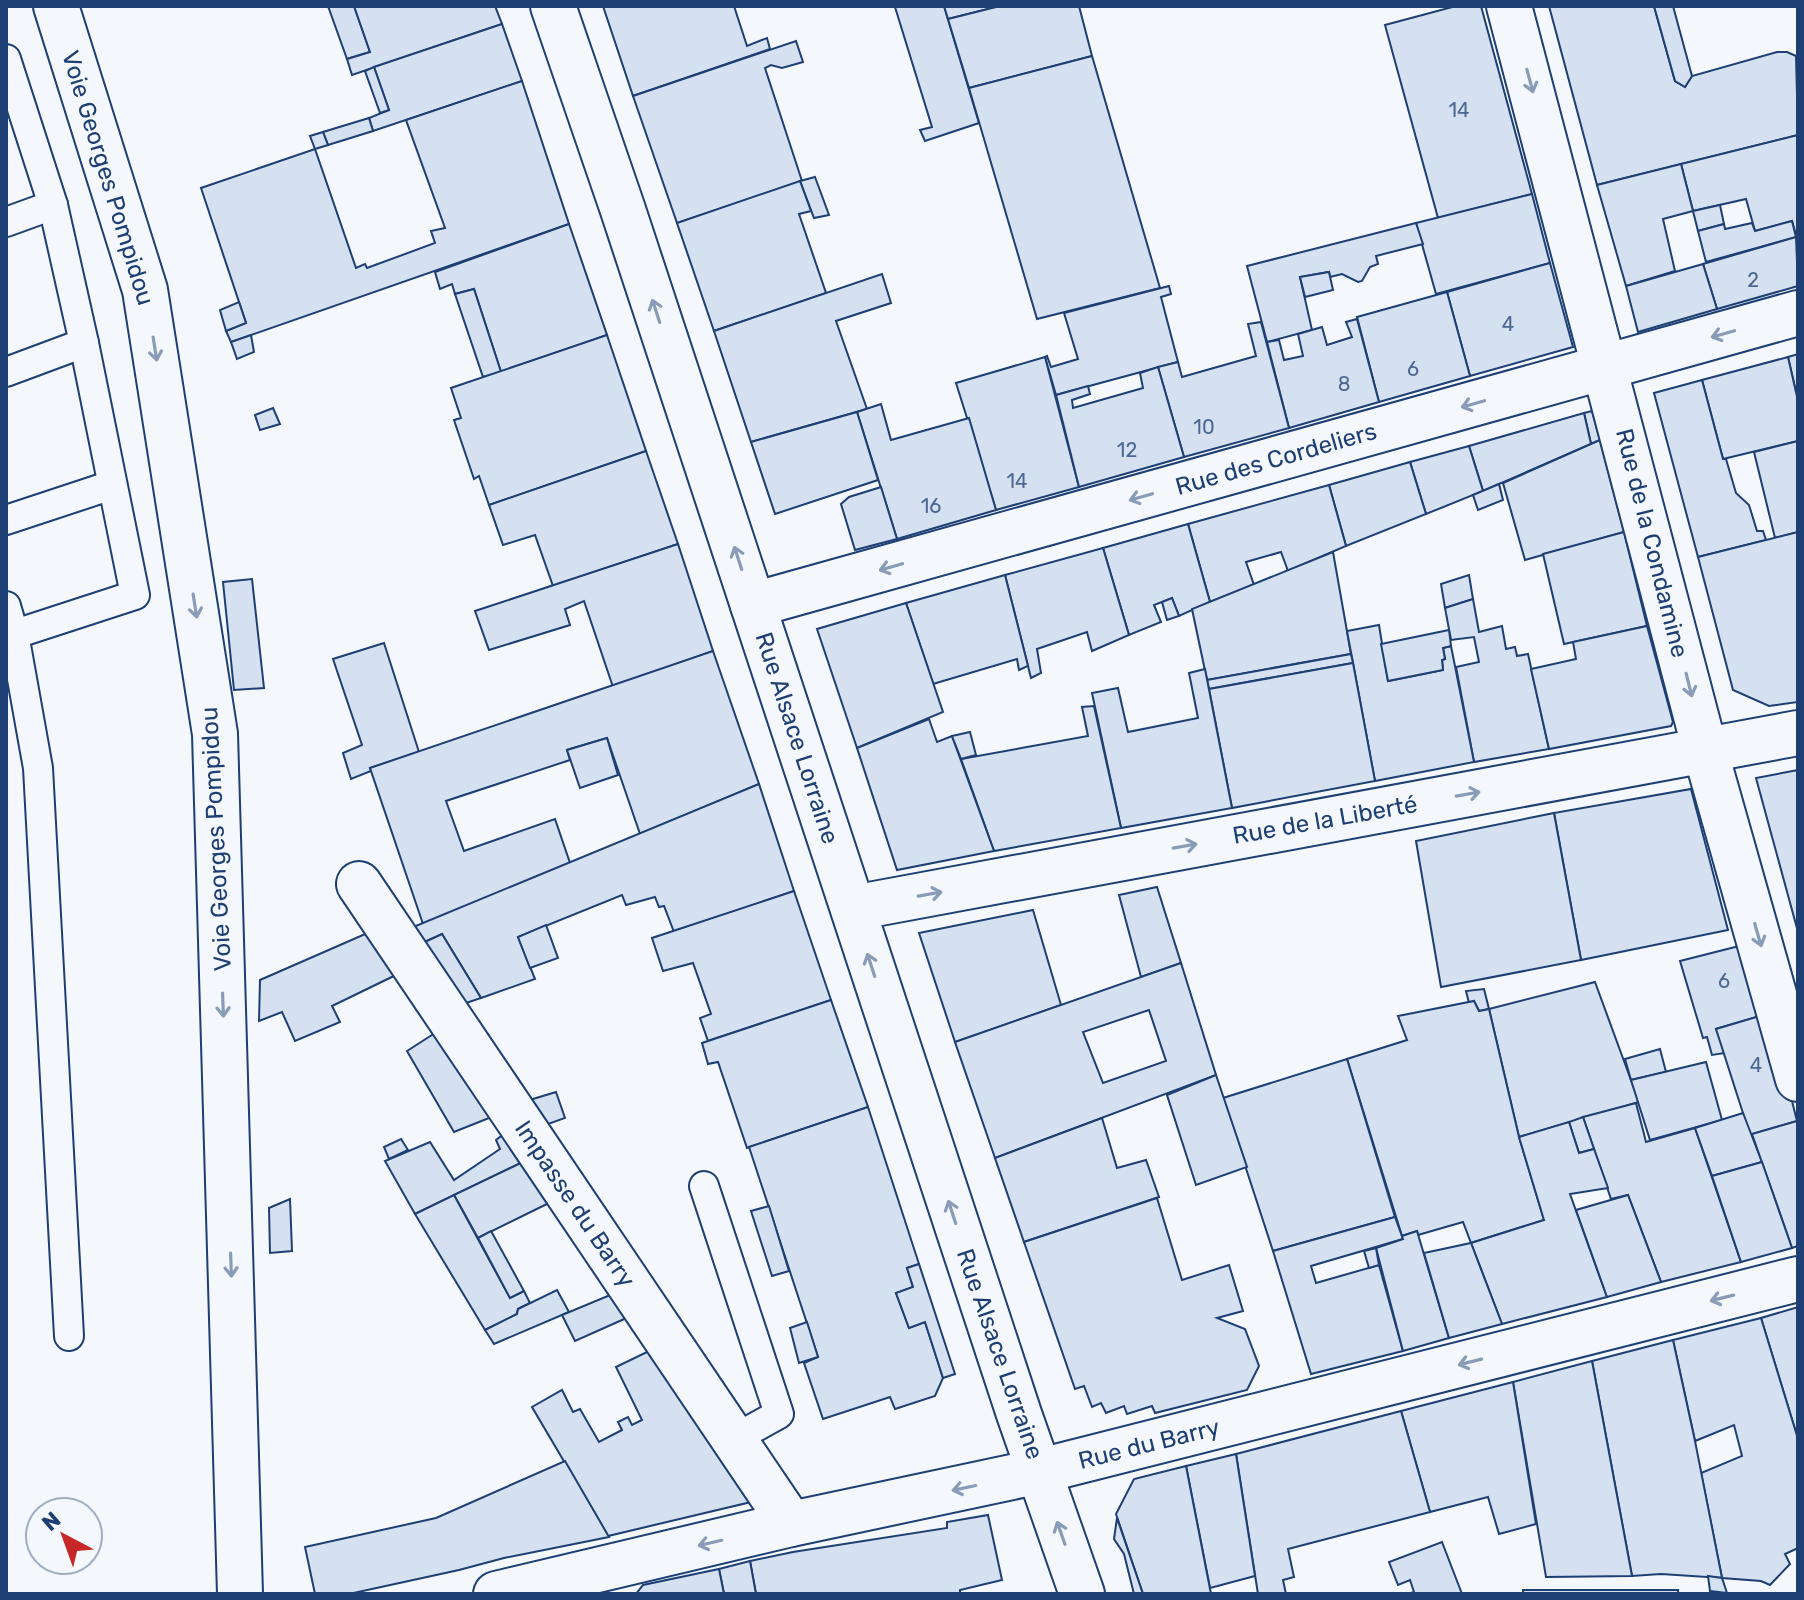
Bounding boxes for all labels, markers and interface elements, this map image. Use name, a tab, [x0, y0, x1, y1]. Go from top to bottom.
street label: Voie Georges Pompidou	[56, 47, 160, 309]
one-way arrow	[1523, 68, 1538, 94]
house number: 14	[1449, 98, 1469, 122]
house number: 2	[1747, 268, 1759, 292]
one-way arrow	[648, 299, 663, 324]
house number: 4	[1502, 312, 1514, 336]
one-way arrow	[1710, 327, 1736, 342]
one-way arrow	[148, 336, 163, 362]
house number: 6	[1407, 357, 1419, 381]
house number: 8	[1338, 372, 1350, 396]
one-way arrow	[1460, 398, 1486, 413]
house number: 10	[1193, 415, 1215, 439]
street label: Rue des Cordeliers	[1172, 417, 1380, 501]
street label: Rue de la Condamine	[1610, 426, 1694, 660]
house number: 12	[1117, 438, 1137, 462]
house number: 14	[1007, 469, 1027, 493]
one-way arrow	[1129, 490, 1155, 505]
house number: 16	[921, 494, 941, 518]
one-way arrow	[730, 546, 744, 571]
one-way arrow	[878, 560, 904, 575]
one-way arrow	[189, 593, 204, 618]
street label: Rue Alsace Lorraine	[750, 629, 844, 847]
one-way arrow	[1682, 671, 1697, 697]
street label: Voie Georges Pompidou	[195, 706, 237, 972]
one-way arrow	[1455, 786, 1481, 801]
street label: Rue de la Liberté	[1230, 790, 1420, 850]
one-way arrow	[1172, 838, 1198, 853]
one-way arrow	[916, 885, 942, 900]
one-way arrow	[1751, 922, 1766, 948]
one-way arrow	[863, 952, 878, 977]
house number: 6	[1718, 969, 1730, 993]
one-way arrow	[216, 991, 231, 1018]
house number: 4	[1750, 1053, 1762, 1077]
street label: Impasse du Barry	[509, 1115, 641, 1293]
one-way arrow	[944, 1199, 959, 1224]
street label: Rue Alsace Lorraine	[951, 1245, 1049, 1463]
one-way arrow	[223, 1251, 238, 1278]
one-way arrow	[1710, 1291, 1736, 1306]
one-way arrow	[1458, 1355, 1484, 1370]
street label: Rue du Barry	[1075, 1413, 1223, 1475]
one-way arrow	[952, 1481, 977, 1496]
north arrow	[24, 1496, 104, 1576]
text: N	[36, 1506, 66, 1537]
one-way arrow	[1053, 1520, 1068, 1545]
one-way arrow	[698, 1537, 724, 1552]

